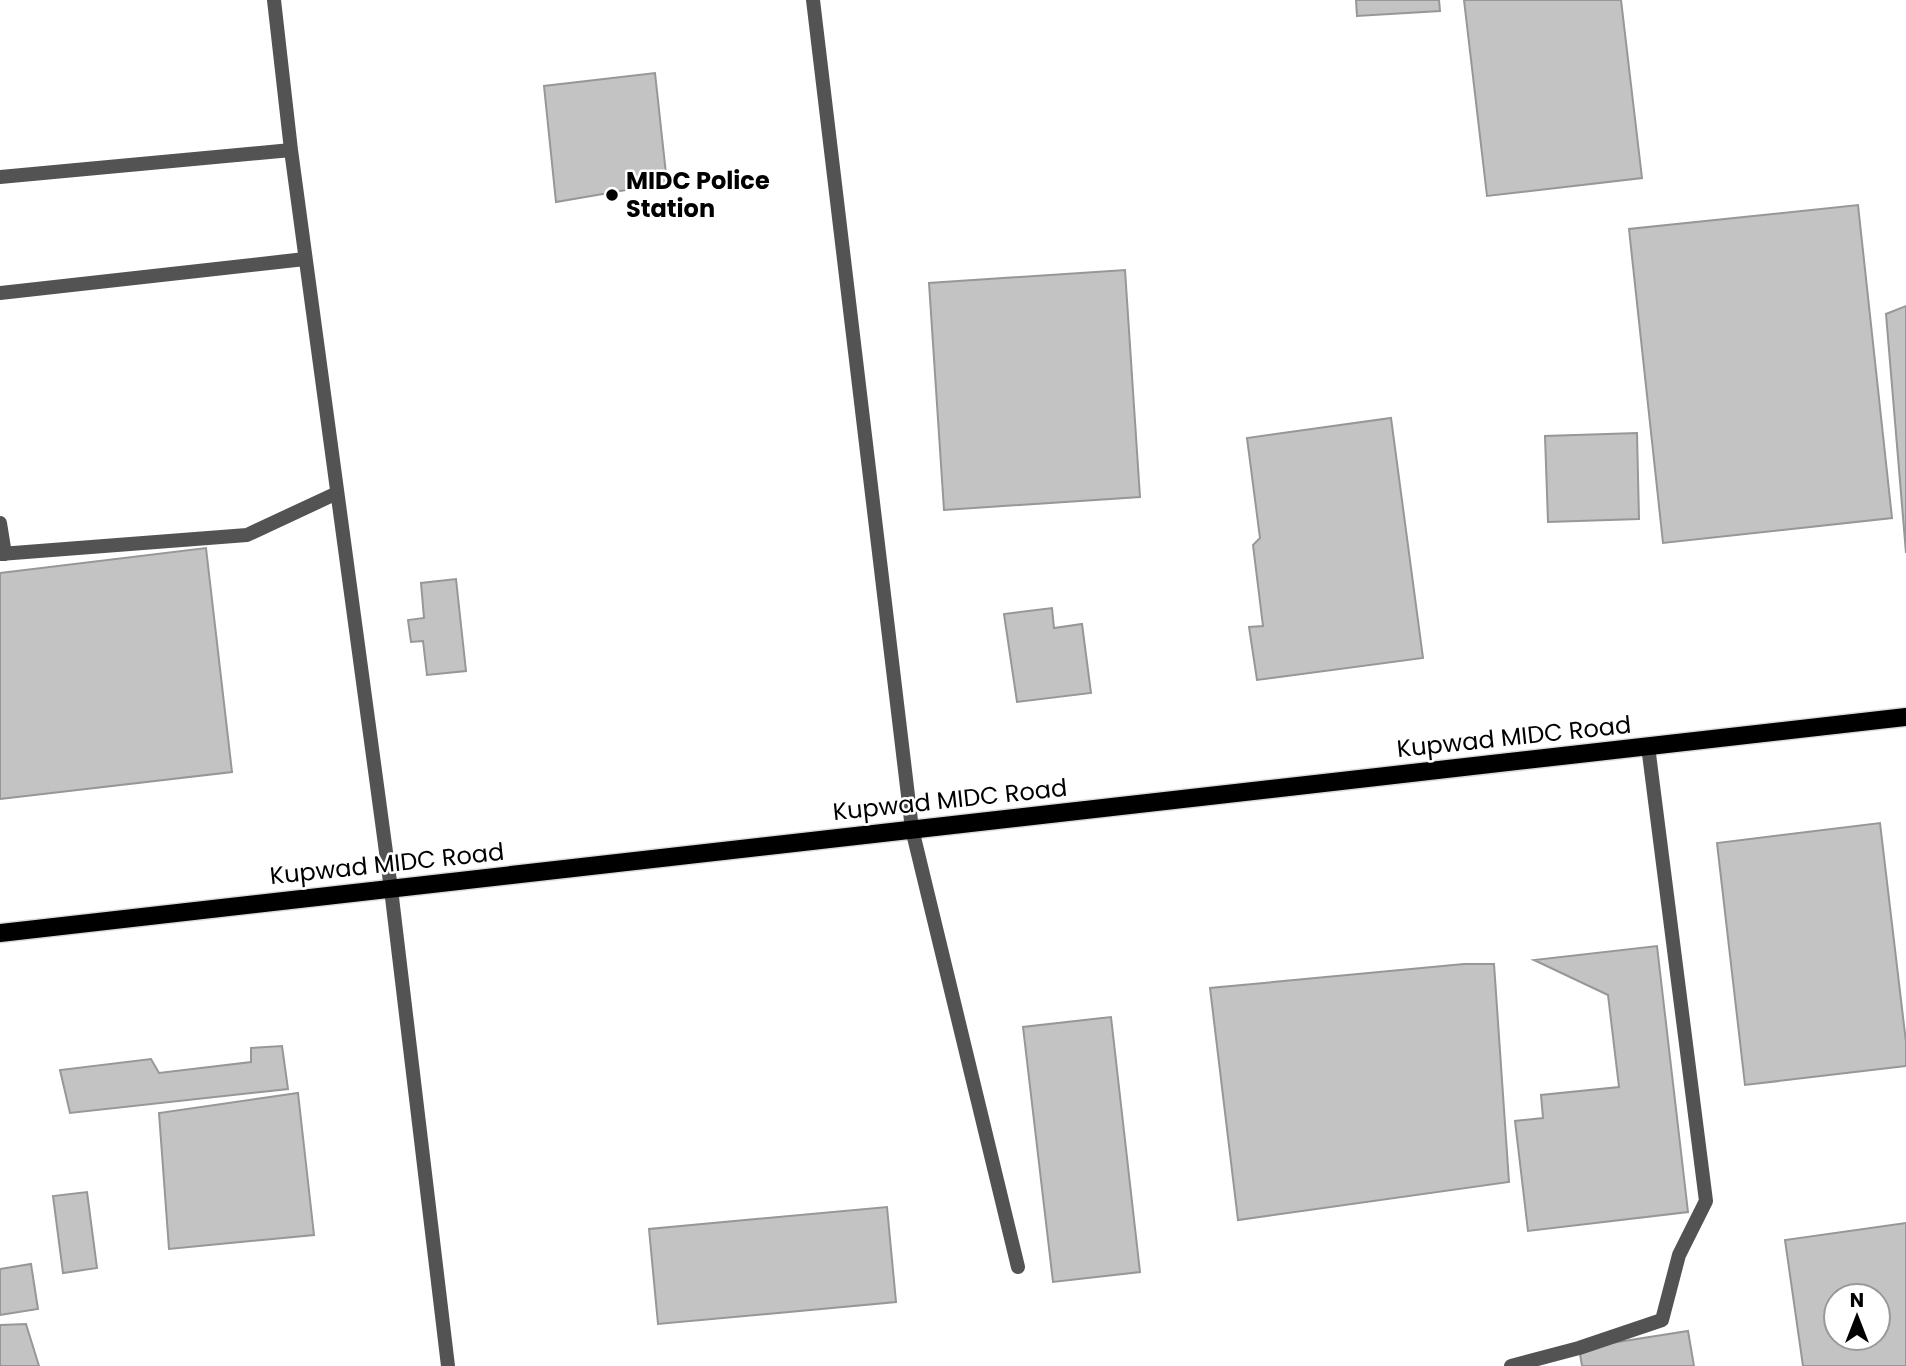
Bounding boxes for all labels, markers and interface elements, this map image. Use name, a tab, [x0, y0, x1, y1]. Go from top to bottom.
place label: MIDC Police Station	[626, 164, 770, 225]
marker: MIDC Police Station	[604, 187, 620, 203]
street label: Kupwad MIDC Road	[1395, 708, 1633, 765]
street label: Kupwad MIDC Road	[831, 771, 1069, 828]
street label: Kupwad MIDC Road	[268, 835, 506, 892]
north arrow	[1822, 1282, 1892, 1352]
text: N	[1850, 1287, 1864, 1314]

